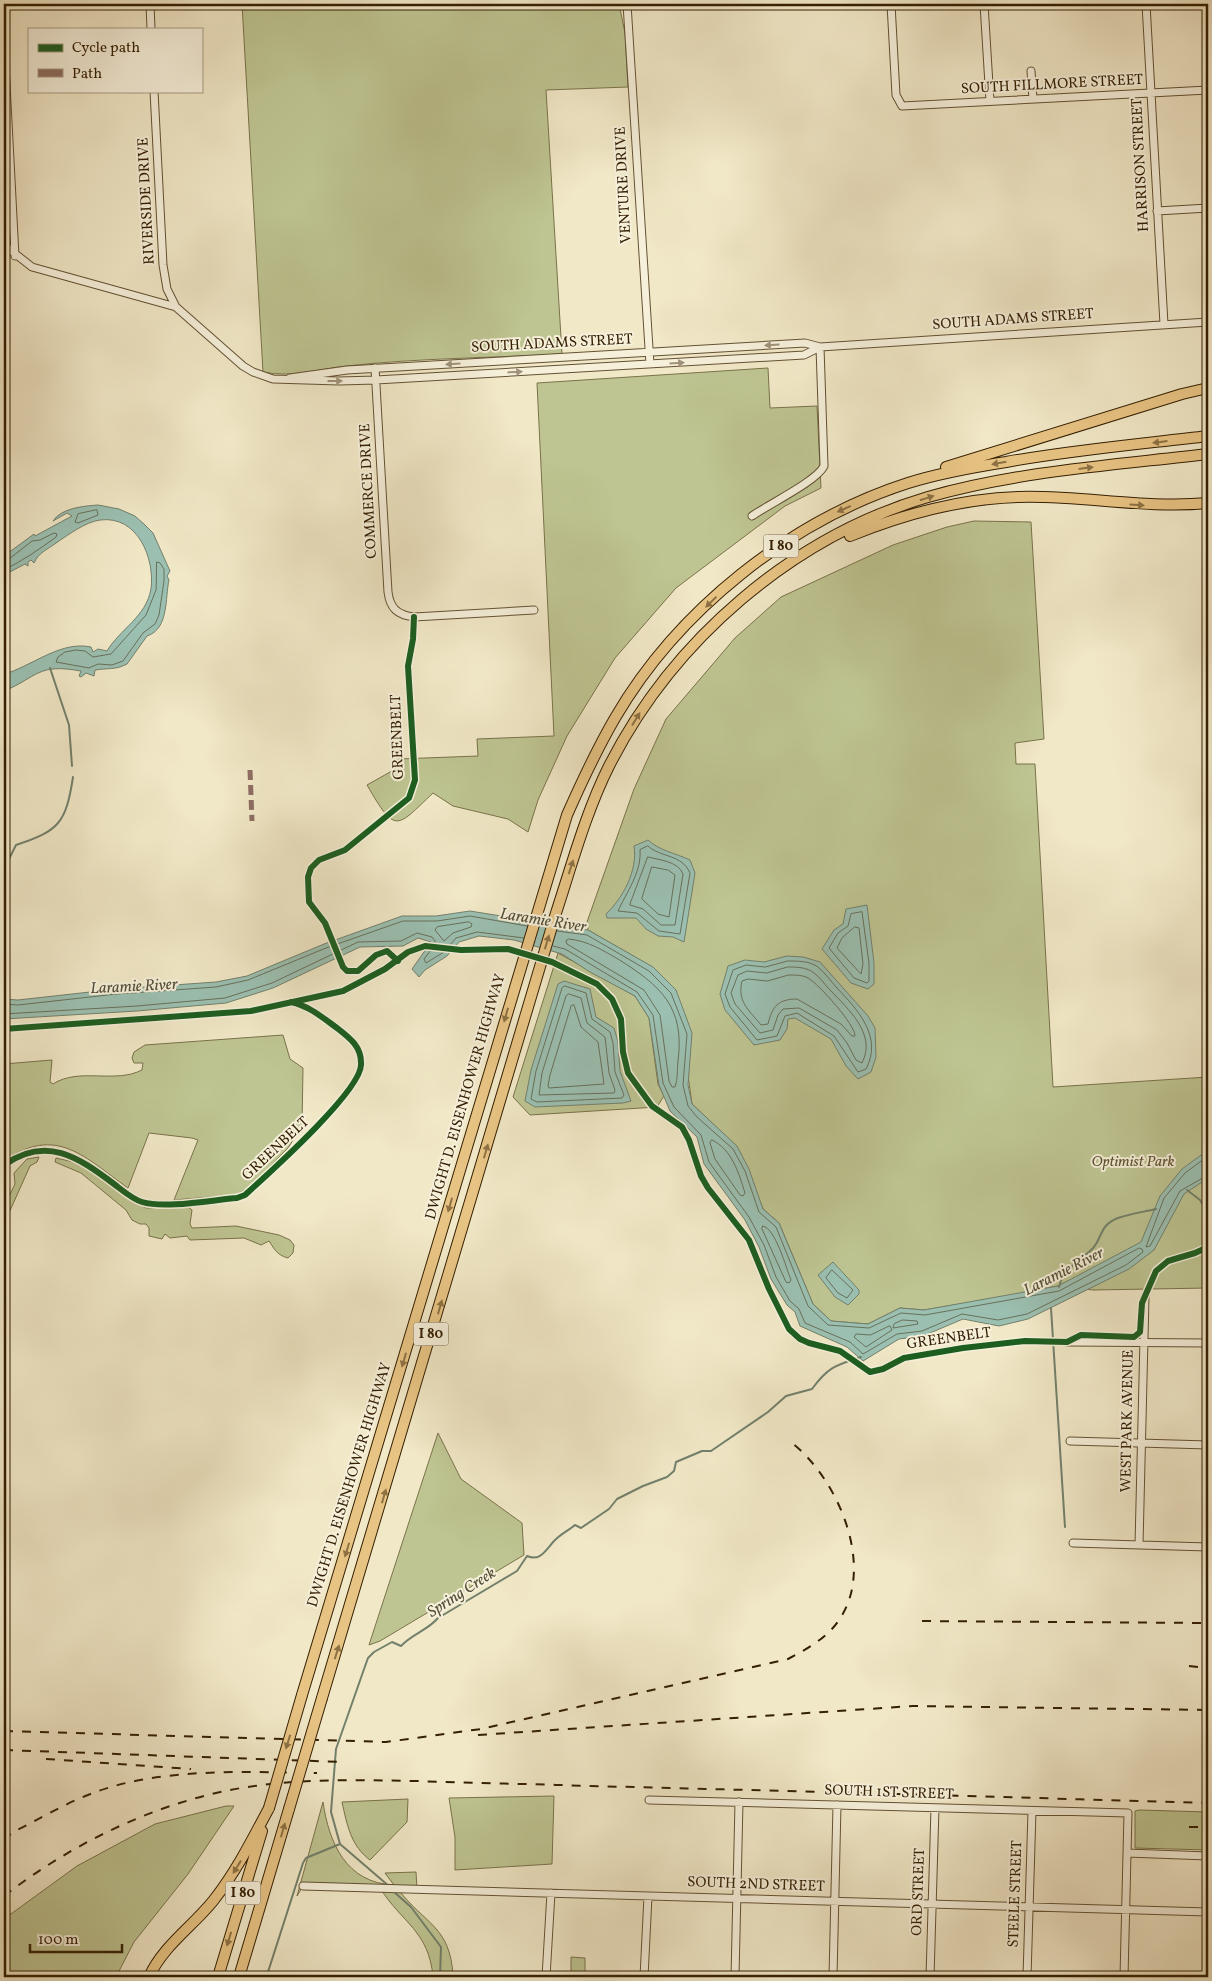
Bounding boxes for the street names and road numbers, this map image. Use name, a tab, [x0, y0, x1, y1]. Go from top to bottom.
street label: SOUTH FILLMORE STREET	[960, 70, 1144, 100]
street label: HARRISON STREET	[1127, 97, 1155, 232]
street label: VENTURE DRIVE	[610, 126, 638, 244]
street label: RIVERSIDE DRIVE	[133, 137, 161, 265]
street label: SOUTH ADAMS STREET	[932, 304, 1095, 336]
street label: SOUTH ADAMS STREET	[471, 329, 634, 359]
street label: COMMERCE DRIVE	[355, 423, 383, 559]
road number: I 80	[764, 534, 798, 558]
street label: GREENBELT	[386, 694, 410, 780]
street label: DWIGHT D. EISENHOWER HIGHWAY	[421, 971, 511, 1222]
street label: GREENBELT	[238, 1112, 315, 1186]
road number: I 80	[414, 1322, 448, 1346]
street label: GREENBELT	[905, 1323, 993, 1355]
street label: WEST PARK AVENUE	[1116, 1349, 1140, 1493]
street label: DWIGHT D. EISENHOWER HIGHWAY	[303, 1360, 397, 1610]
street label: SOUTH 1ST STREET	[824, 1780, 954, 1806]
street label: STEELE STREET	[1004, 1840, 1028, 1948]
street label: ORD STREET	[907, 1847, 931, 1936]
street label: SOUTH 2ND STREET	[687, 1872, 826, 1898]
road number: I 80	[226, 1882, 260, 1905]

